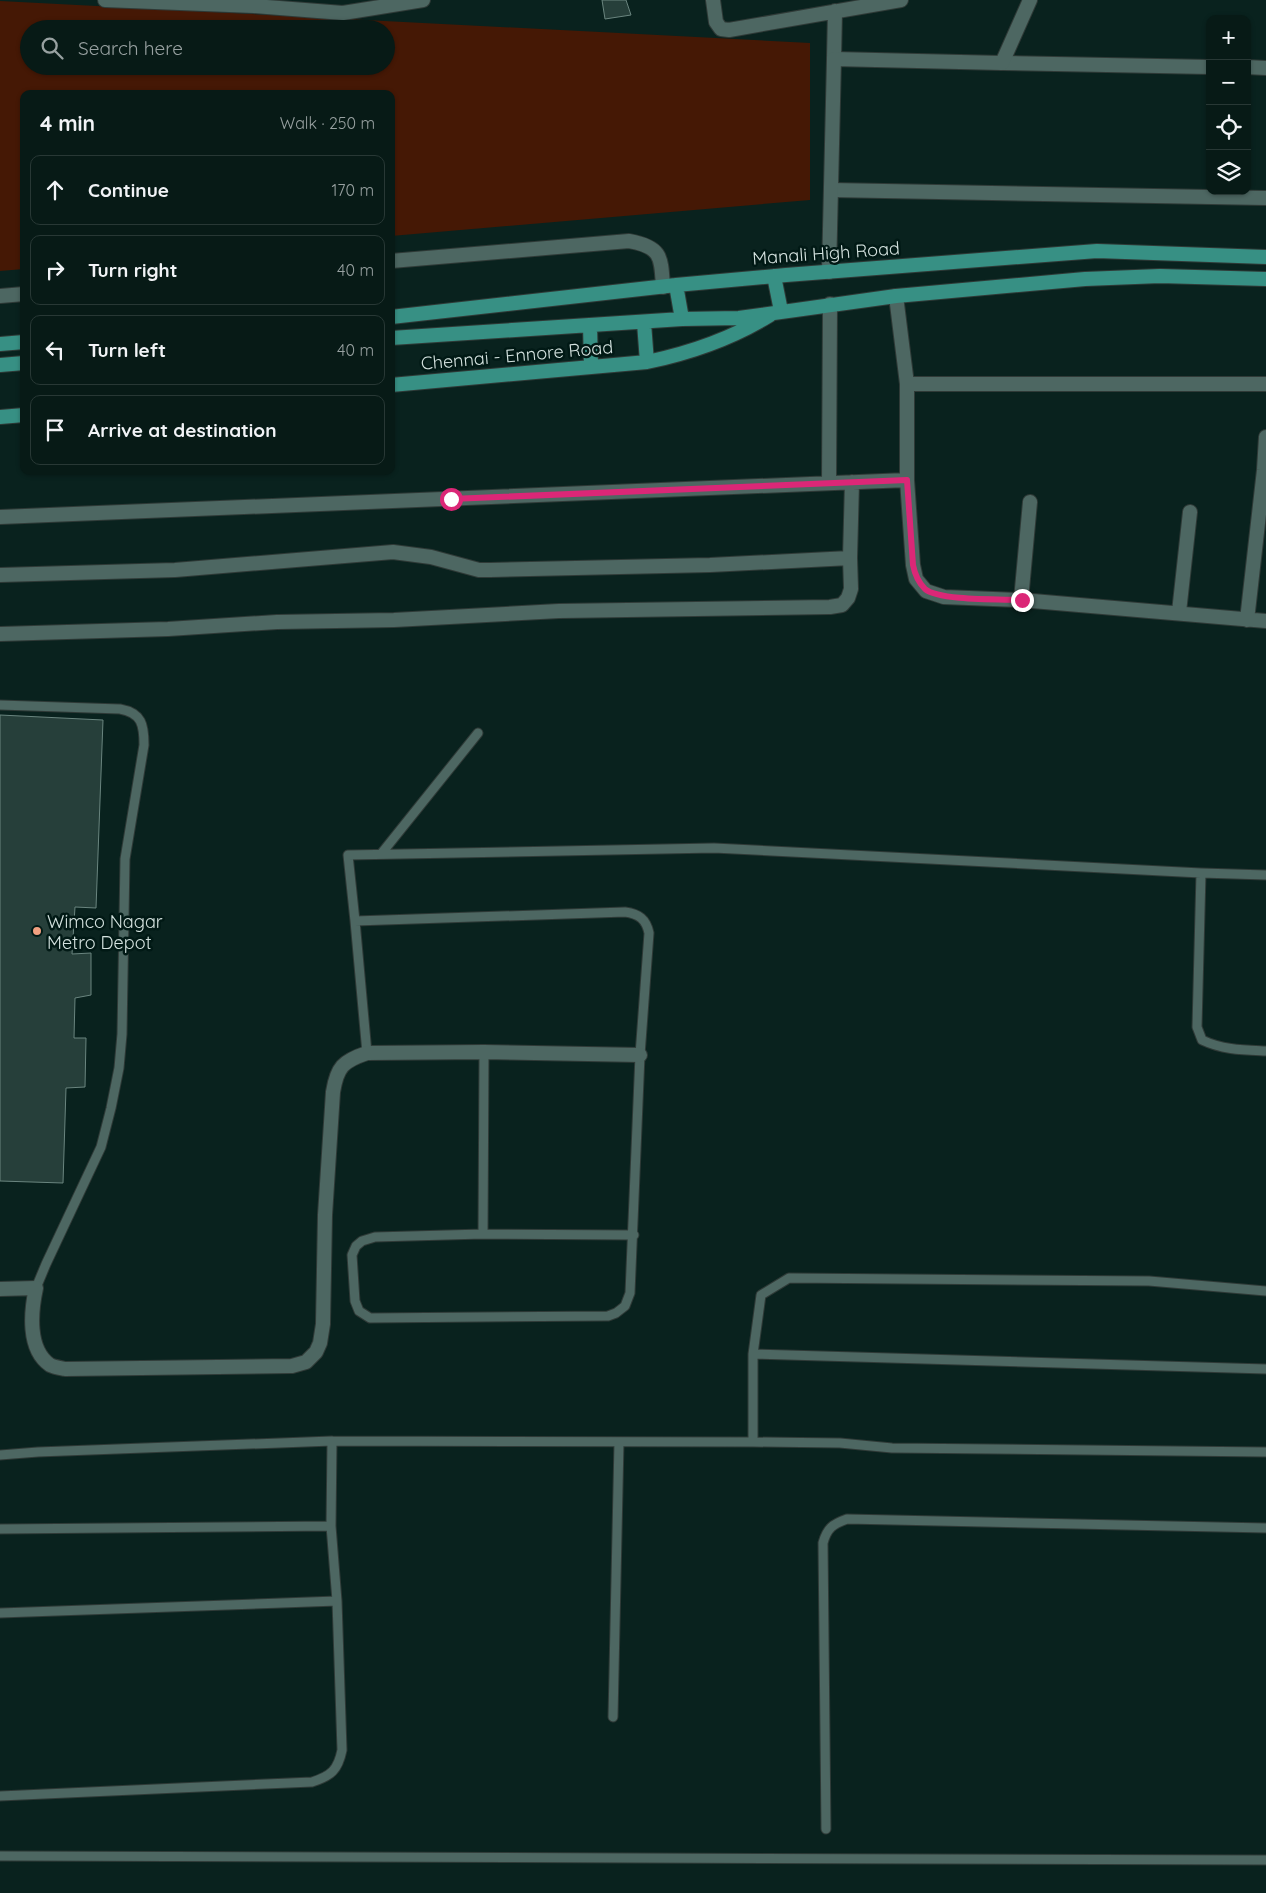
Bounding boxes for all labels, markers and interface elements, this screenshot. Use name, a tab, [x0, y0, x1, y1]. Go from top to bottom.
map controls	[1206, 15, 1251, 195]
button: +	[1206, 15, 1251, 60]
search box	[20, 20, 395, 75]
icon: search	[38, 34, 66, 62]
text: Search here	[78, 36, 183, 60]
button: −	[1206, 60, 1251, 105]
button: locate	[1206, 105, 1251, 150]
text: 4 min	[40, 110, 95, 136]
text: Walk · 250 m	[280, 113, 375, 133]
button: layers	[1206, 150, 1251, 195]
icon: ahead	[41, 176, 69, 204]
text: Continue	[88, 178, 169, 202]
text: 170 m	[331, 180, 374, 200]
street label: Manali High Road	[751, 236, 901, 270]
icon: right	[41, 256, 69, 284]
text: Turn right	[88, 258, 177, 282]
text: 40 m	[337, 260, 374, 280]
street label: Chennai - Ennore Road	[420, 335, 614, 375]
icon: left	[41, 336, 69, 364]
text: Turn left	[88, 338, 166, 362]
text: 40 m	[337, 340, 374, 360]
icon: arrive	[41, 416, 69, 444]
text: Arrive at destination	[88, 418, 277, 442]
route start	[440, 488, 463, 511]
route end	[1011, 589, 1034, 612]
place label: Wimco Nagar Metro Depot	[47, 910, 163, 954]
marker: Wimco Nagar Metro Depot	[31, 925, 43, 937]

